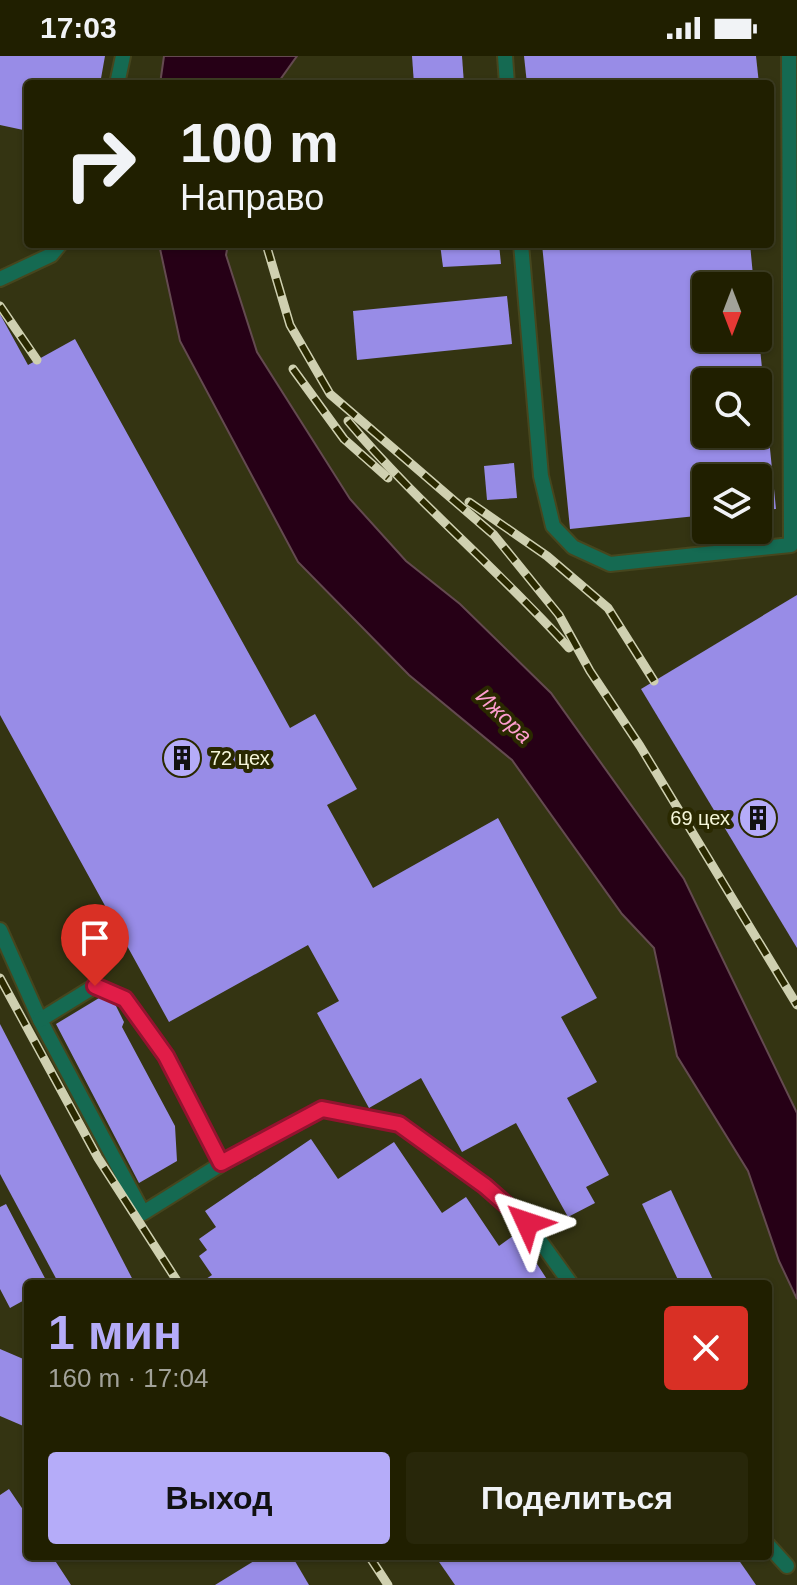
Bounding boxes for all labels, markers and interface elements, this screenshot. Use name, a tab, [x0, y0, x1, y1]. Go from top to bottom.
text: 17:03	[40, 11, 117, 44]
text: 100 m	[180, 111, 339, 174]
icon: right	[48, 112, 152, 216]
text: Направо	[180, 177, 324, 218]
north arrow	[692, 272, 772, 352]
map controls	[692, 272, 772, 544]
button: search	[692, 368, 772, 448]
button: layers	[692, 464, 772, 544]
water label: Ижора	[471, 684, 537, 748]
building icon: 72 цех	[161, 737, 203, 779]
place label: 72 цех	[210, 747, 270, 769]
building icon: 69 цех	[737, 797, 779, 839]
place label: 69 цех	[670, 807, 730, 829]
pin	[61, 904, 129, 986]
icon: arrive	[73, 916, 117, 960]
position arrow	[485, 1181, 569, 1265]
text: 1 мин	[48, 1306, 182, 1359]
button: close	[664, 1306, 748, 1390]
text: 160 m · 17:04	[48, 1363, 208, 1393]
button: Выход	[48, 1452, 390, 1544]
button: Поделиться	[406, 1452, 748, 1544]

